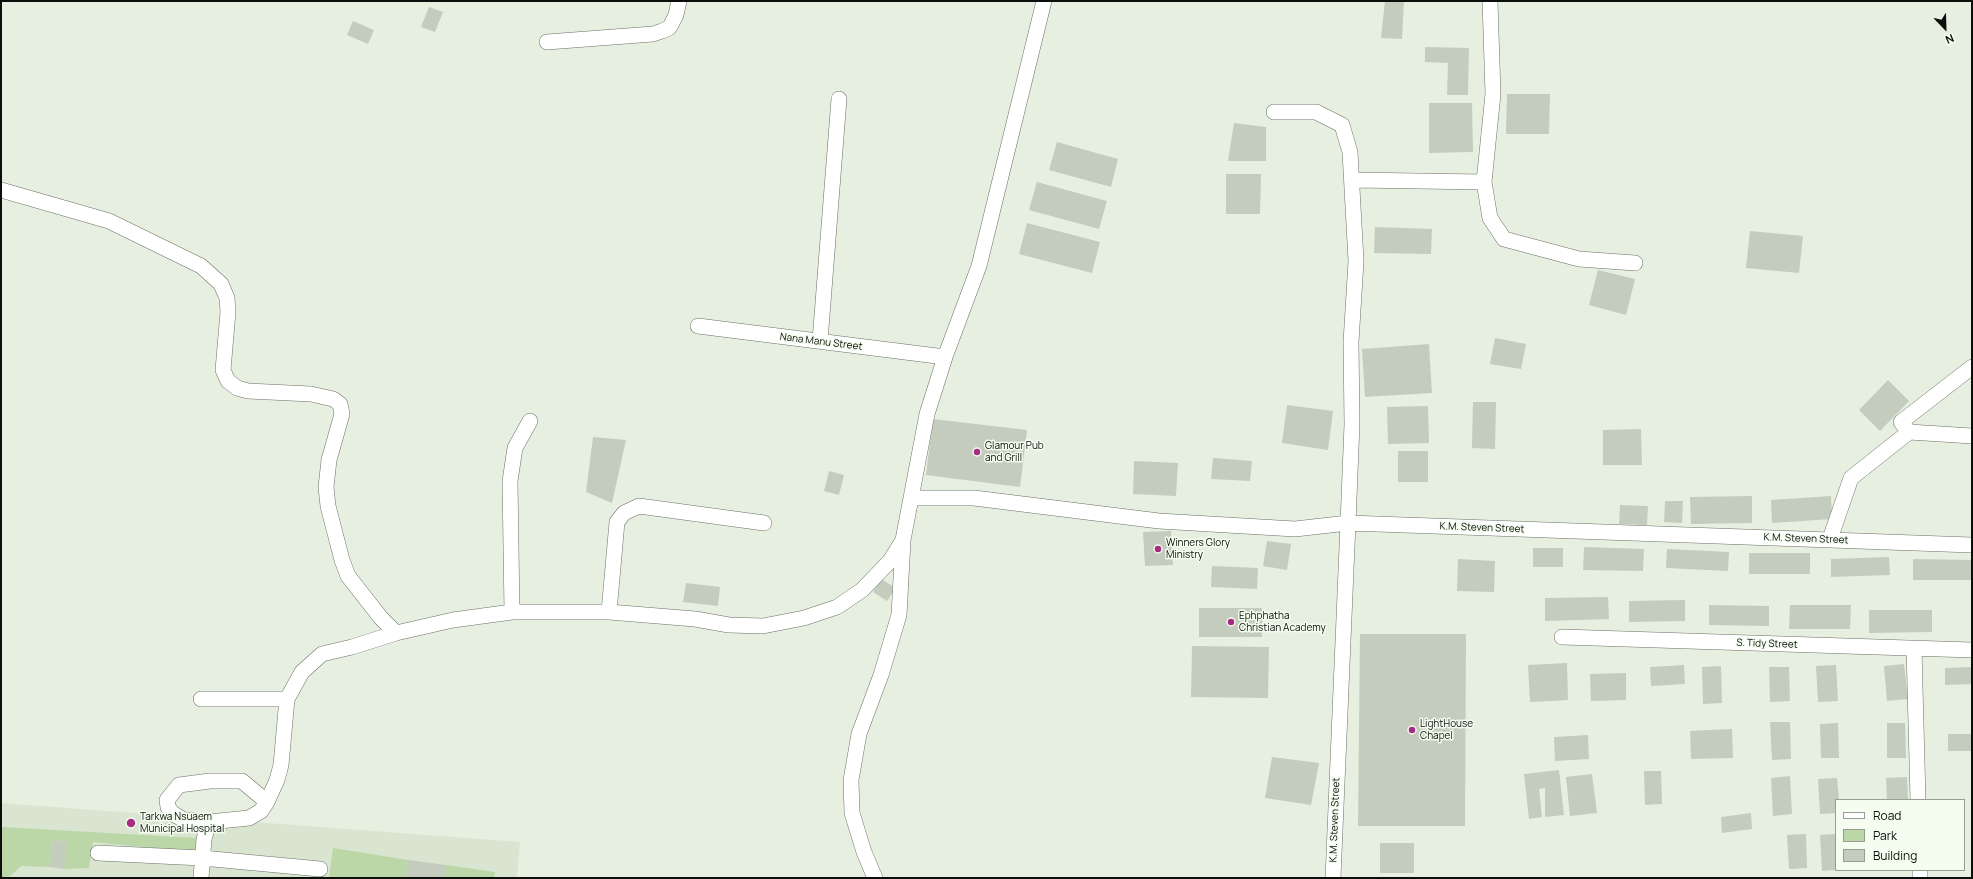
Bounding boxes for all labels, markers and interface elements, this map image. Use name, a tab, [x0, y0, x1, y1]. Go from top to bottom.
north arrow	[1925, 8, 1965, 48]
text: N	[1943, 31, 1956, 48]
street label: Nana Manu Street	[779, 331, 863, 353]
place label: Glamour Pub and Grill	[985, 440, 1044, 464]
marker: Glamour Pub and Grill	[972, 447, 982, 457]
street label: K.M. Steven Street	[1439, 521, 1525, 535]
street label: K.M. Steven Street	[1763, 532, 1849, 546]
place label: Winners Glory Ministry	[1166, 537, 1230, 560]
marker: Winners Glory Ministry	[1153, 544, 1163, 554]
place label: Ephphatha Christian Academy	[1239, 610, 1326, 634]
marker: Ephphatha Christian Academy	[1226, 617, 1236, 627]
street label: S. Tidy Street	[1736, 637, 1798, 651]
place label: LightHouse Chapel	[1420, 718, 1473, 742]
marker: LightHouse Chapel	[1407, 725, 1417, 735]
street label: K.M. Steven Street	[1328, 777, 1342, 863]
legend	[1835, 799, 1965, 871]
text: Road	[1873, 807, 1901, 824]
place label: Tarkwa Nsuaem Municipal Hospital	[140, 811, 224, 834]
marker: Tarkwa Nsuaem Municipal Hospital	[125, 817, 137, 829]
text: Park	[1873, 827, 1897, 844]
text: Building	[1873, 847, 1917, 864]

